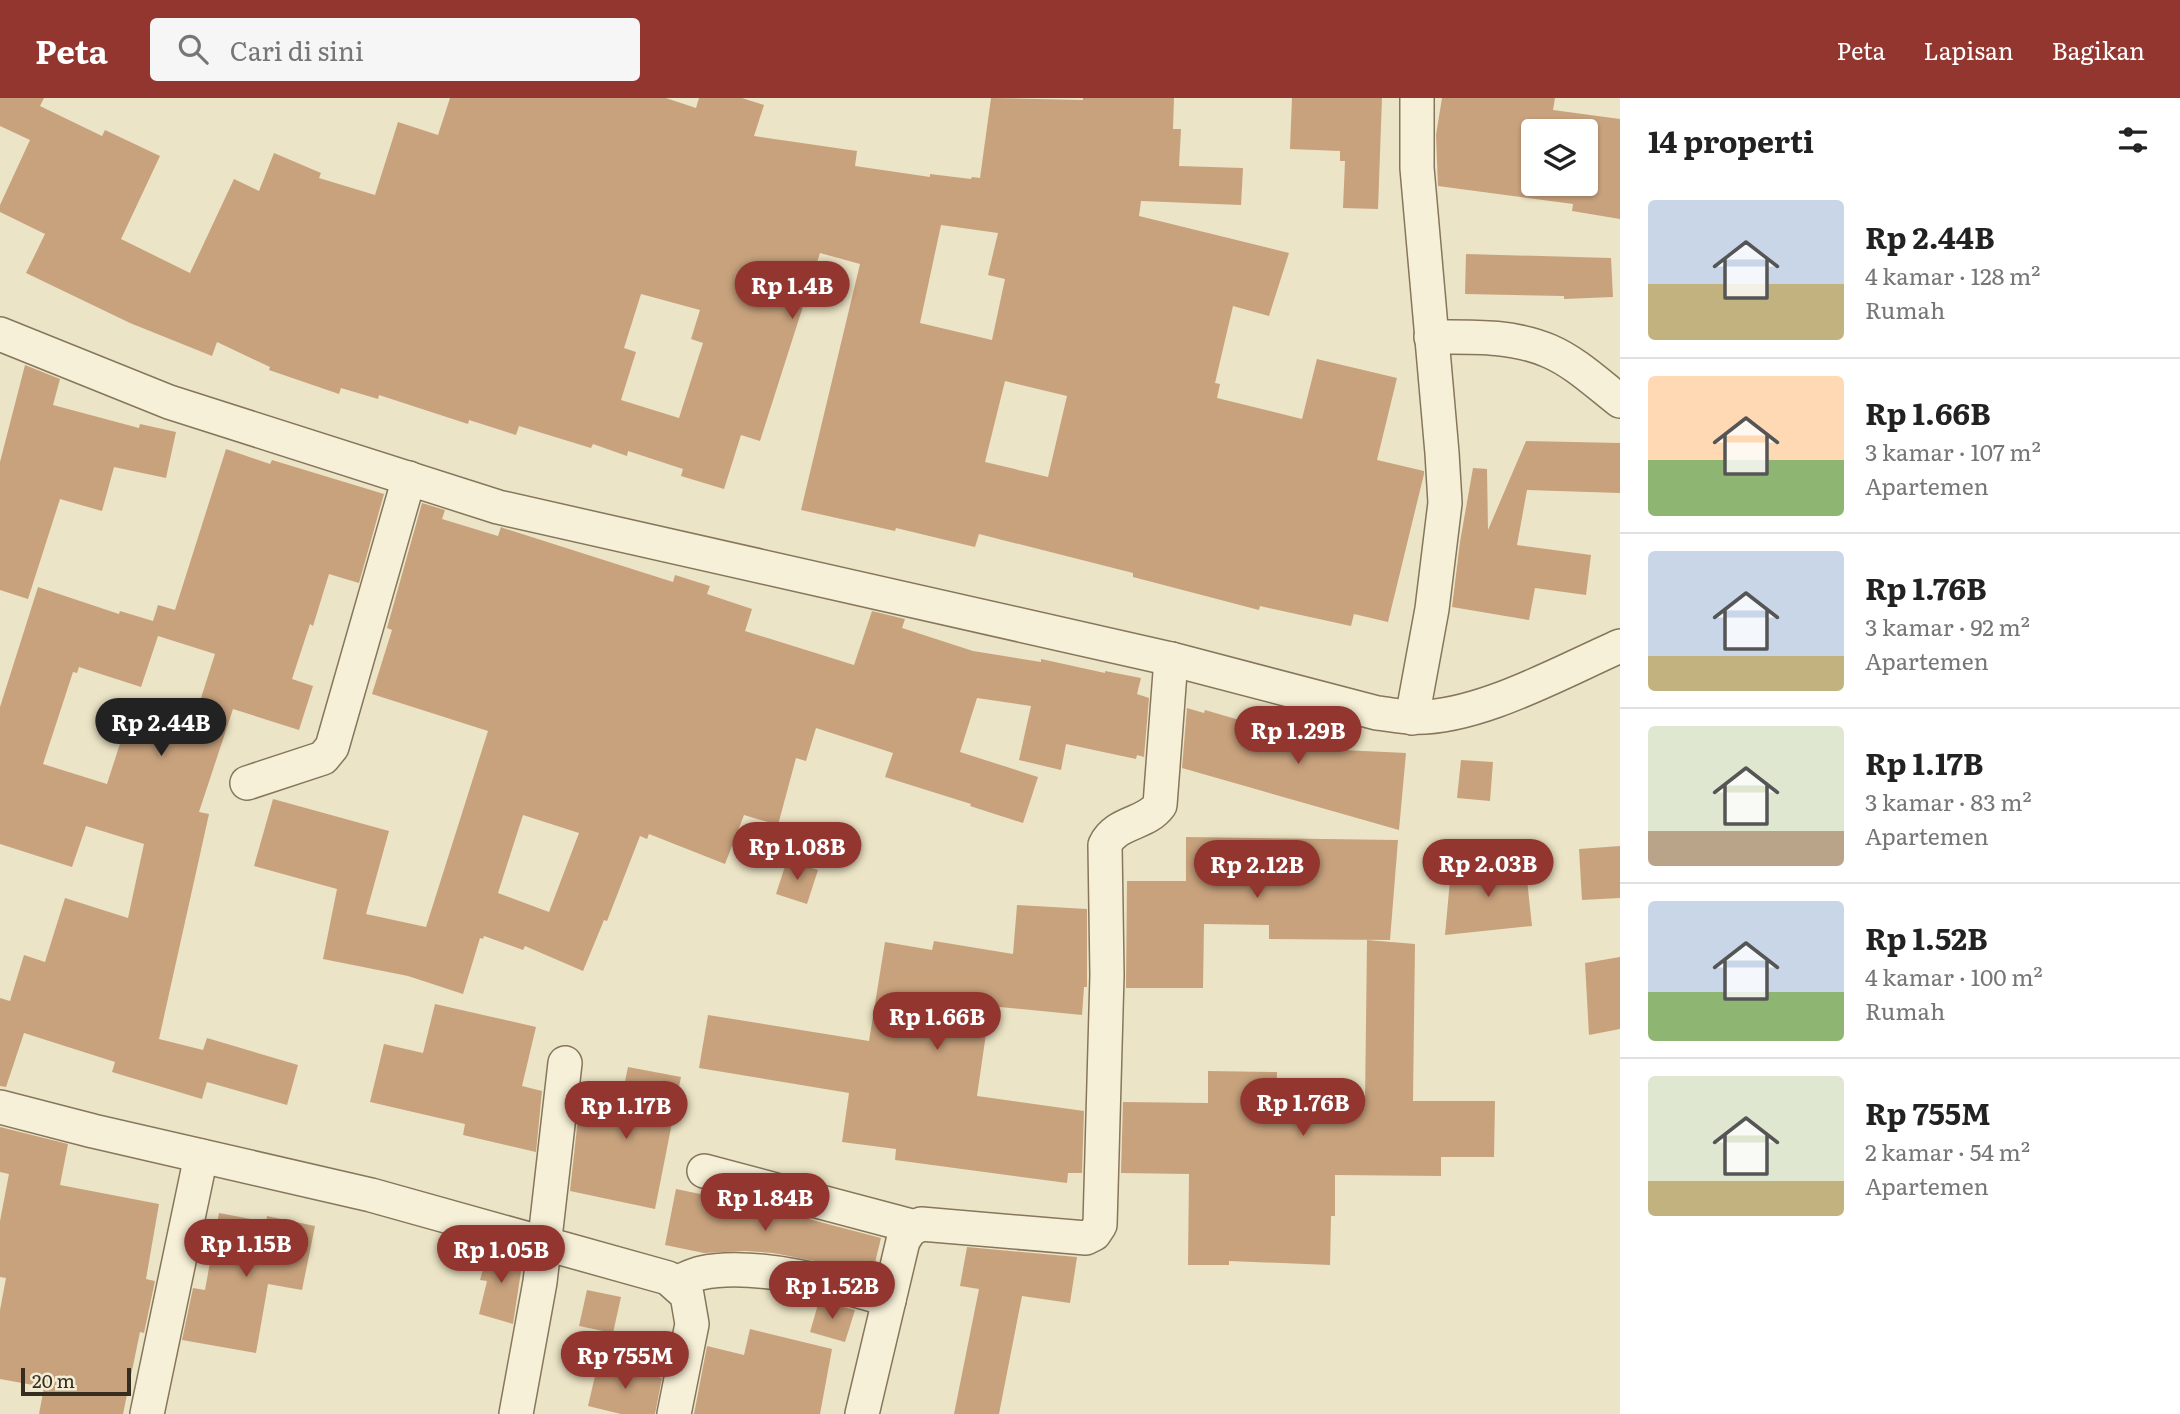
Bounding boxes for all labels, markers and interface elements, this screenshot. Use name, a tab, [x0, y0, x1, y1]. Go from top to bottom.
search box	[150, 18, 640, 81]
text: Peta	[35, 25, 108, 74]
icon: search	[174, 30, 212, 68]
text: Cari di sini	[230, 30, 364, 69]
text: Peta	[1836, 32, 1885, 67]
text: Lapisan	[1923, 32, 2014, 67]
text: Bagikan	[2052, 32, 2145, 67]
text: 14 properti	[1648, 118, 1814, 162]
map controls	[1521, 119, 1598, 196]
button: layers	[1521, 119, 1598, 196]
icon: filters	[2114, 121, 2152, 159]
text: Rp 2.44B	[1865, 214, 1995, 258]
icon: home	[1704, 228, 1788, 312]
text: 4 kamar · 128 m²	[1865, 258, 2040, 292]
pin: Rp 1.4B	[727, 262, 857, 321]
text: Rp 1.4B	[751, 267, 833, 301]
text: Rumah	[1865, 292, 1945, 326]
text: Rp 1.66B	[1865, 390, 1991, 434]
icon: home	[1704, 404, 1788, 488]
text: 3 kamar · 107 m²	[1865, 434, 2041, 468]
text: Apartemen	[1865, 468, 1989, 502]
text: Rp 1.76B	[1865, 565, 1987, 609]
icon: home	[1704, 579, 1788, 663]
text: 3 kamar · 92 m²	[1865, 609, 2030, 643]
text: Apartemen	[1865, 643, 1989, 677]
pin: Rp 2.44B	[89, 698, 233, 758]
text: Rp 2.44B	[111, 704, 211, 738]
pin: Rp 1.29B	[1226, 706, 1370, 766]
text: Rp 1.29B	[1250, 712, 1346, 746]
text: Rp 1.17B	[1865, 740, 1983, 784]
icon: home	[1704, 754, 1788, 838]
text: 3 kamar · 83 m²	[1865, 784, 2032, 818]
text: Apartemen	[1865, 818, 1989, 852]
pin: Rp 1.08B	[725, 822, 869, 882]
text: Rp 1.08B	[748, 828, 846, 862]
pin: Rp 2.12B	[1185, 840, 1329, 900]
pin: Rp 2.03B	[1416, 840, 1560, 899]
text: Rp 2.03B	[1439, 845, 1537, 879]
text: Rp 2.12B	[1210, 846, 1304, 880]
text: Rp 1.52B	[1865, 915, 1988, 959]
icon: home	[1704, 929, 1788, 1013]
text: 4 kamar · 100 m²	[1865, 959, 2043, 993]
pin: Rp 1.66B	[865, 992, 1009, 1052]
text: Rumah	[1865, 993, 1945, 1027]
text: Rp 1.66B	[889, 998, 985, 1032]
pin: Rp 1.76B	[1231, 1079, 1375, 1138]
pin: Rp 1.17B	[554, 1082, 698, 1141]
text: Rp 1.76B	[1256, 1084, 1350, 1118]
text: Rp 1.17B	[581, 1087, 671, 1121]
text: Rp 755M	[1865, 1090, 1991, 1134]
icon: home	[1704, 1104, 1788, 1188]
text: 2 kamar · 54 m²	[1865, 1134, 2030, 1168]
text: Apartemen	[1865, 1168, 1989, 1202]
pin: Rp 1.84B	[693, 1174, 837, 1233]
text: Rp 1.84B	[717, 1179, 813, 1213]
pin: Rp 1.15B	[174, 1220, 318, 1279]
text: Rp 1.15B	[200, 1225, 292, 1259]
pin: Rp 1.05B	[429, 1226, 573, 1285]
text: Rp 1.05B	[453, 1231, 549, 1265]
pin: Rp 1.52B	[760, 1262, 904, 1321]
text: Rp 1.52B	[785, 1267, 879, 1301]
pin: Rp 755M	[560, 1332, 690, 1391]
text: Rp 755M	[577, 1337, 673, 1371]
scale bar	[21, 1365, 131, 1397]
text: 20 m	[32, 1366, 75, 1394]

